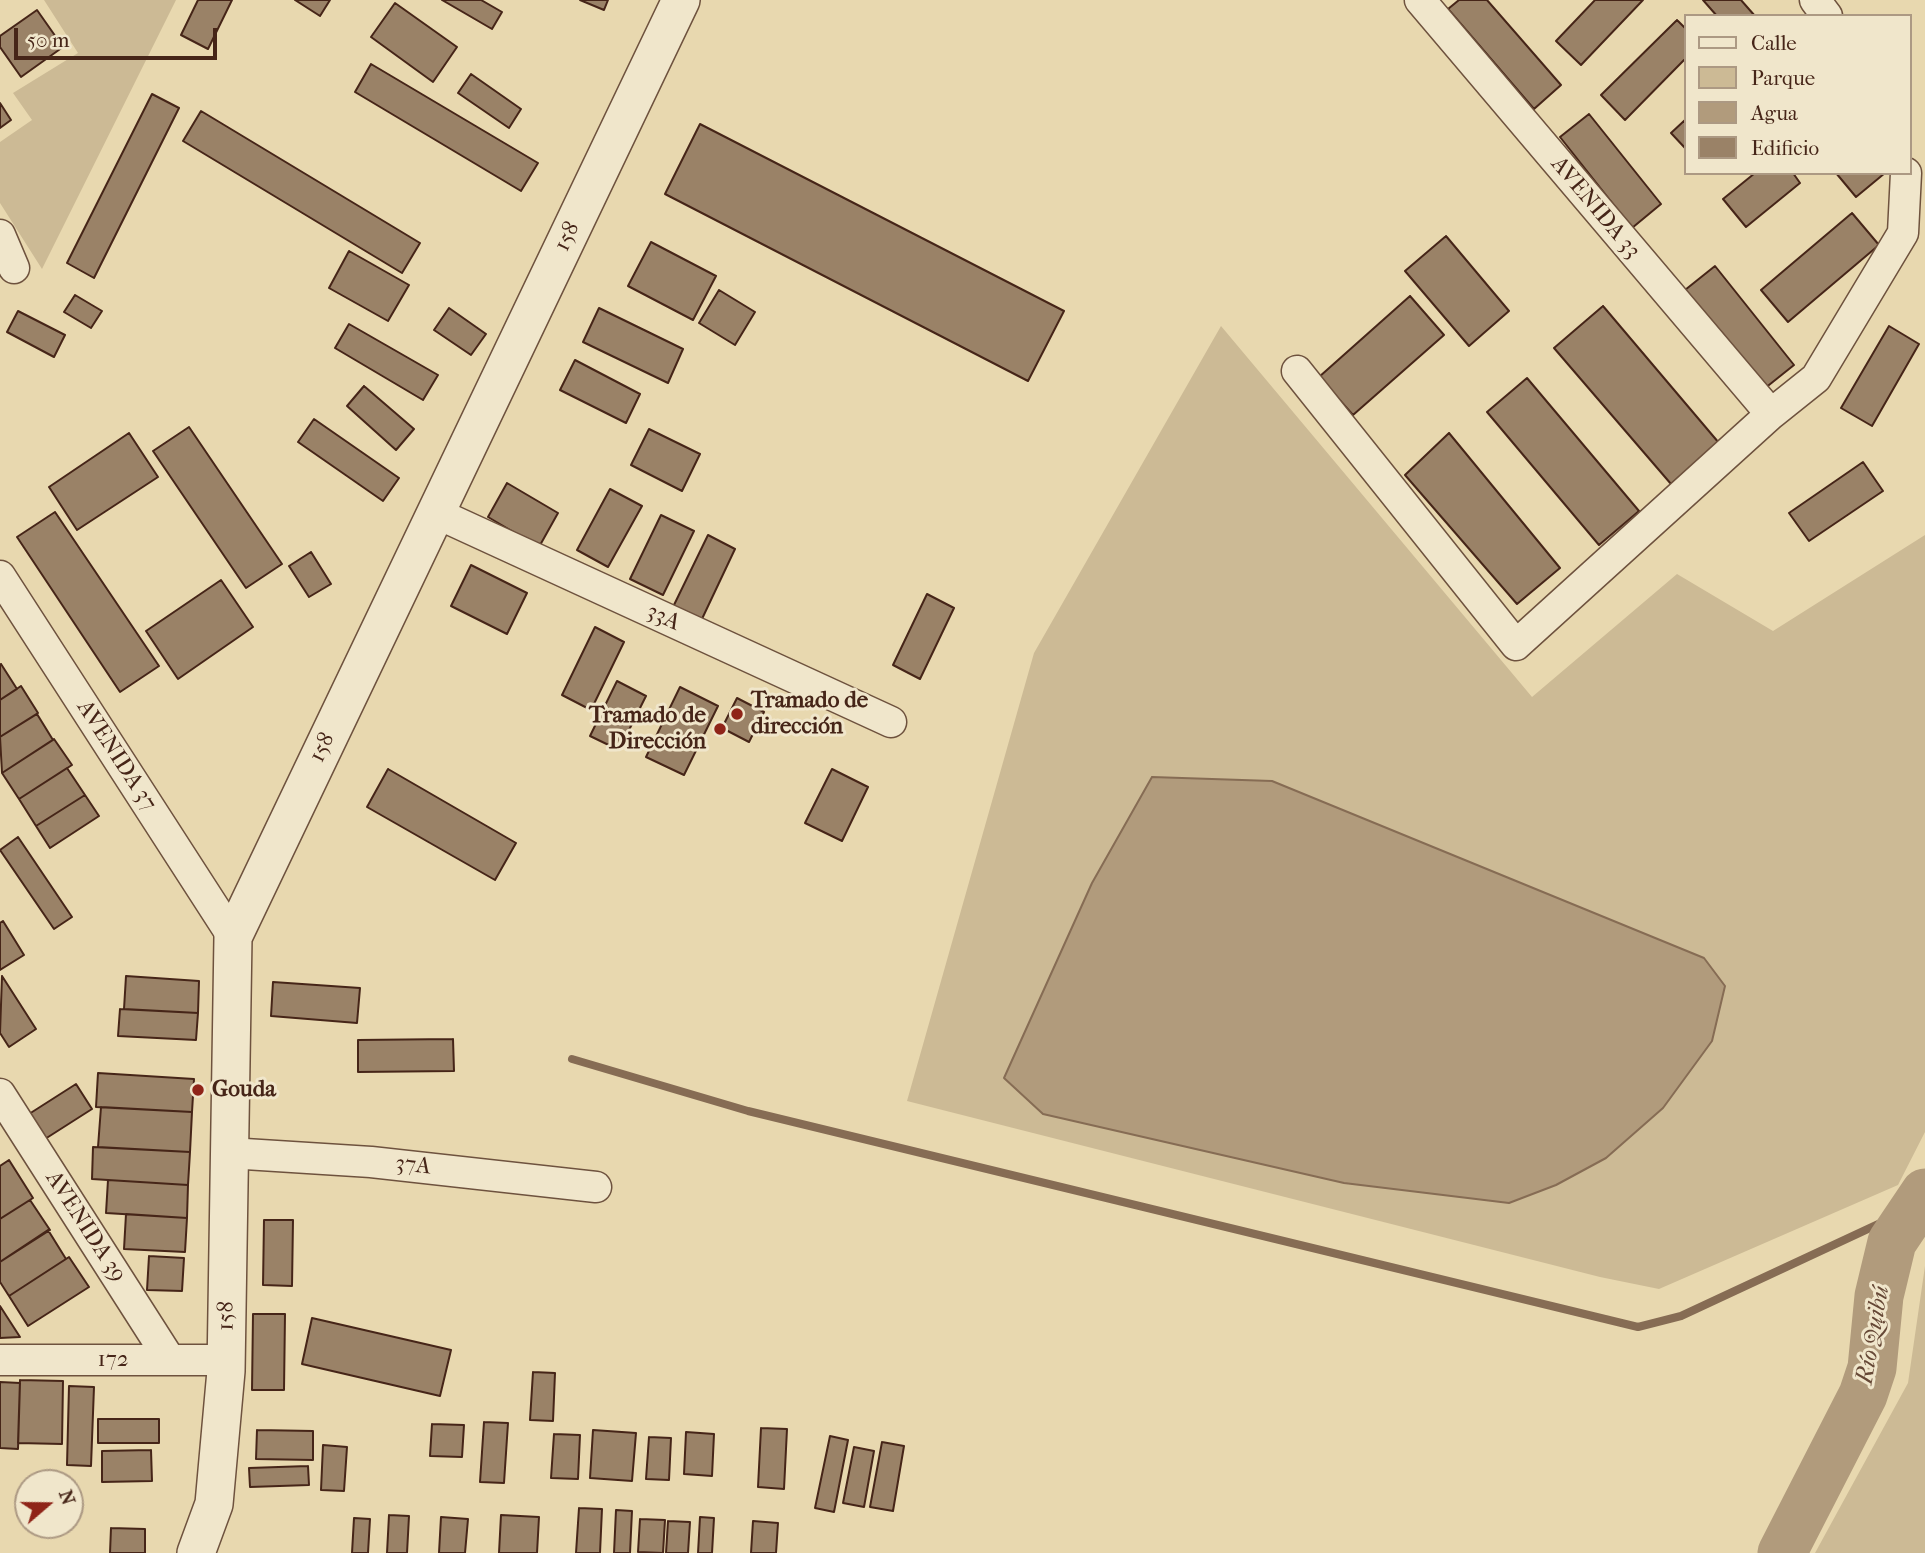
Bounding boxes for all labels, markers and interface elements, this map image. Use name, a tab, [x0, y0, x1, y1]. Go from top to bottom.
scale bar	[18, 14, 220, 58]
legend	[1684, 14, 1911, 175]
text: 50 m	[27, 28, 70, 52]
text: Calle	[1751, 31, 1797, 55]
text: Parque	[1751, 66, 1815, 90]
text: Agua	[1751, 101, 1798, 125]
text: Edificio	[1751, 136, 1819, 160]
street label: AVENIDA 33	[1544, 151, 1646, 265]
street label: 158	[549, 218, 587, 256]
street label: 33A	[642, 598, 684, 638]
place label: Tramado de dirección	[751, 687, 868, 741]
street label: AVENIDA 37	[70, 696, 162, 816]
place label: Tramado de Dirección	[589, 702, 706, 756]
marker: Tramado de dirección	[729, 706, 745, 722]
marker: Tramado de Dirección	[712, 721, 728, 737]
street label: 158	[304, 729, 342, 767]
place label: Gouda	[212, 1076, 276, 1104]
marker: Gouda	[190, 1082, 206, 1098]
street label: 37A	[394, 1150, 432, 1182]
street label: AVENIDA 39	[39, 1166, 131, 1288]
water label: Río Quibú	[1851, 1284, 1897, 1386]
street label: 158	[213, 1301, 241, 1331]
street label: 172	[97, 1346, 129, 1374]
north arrow	[14, 1469, 84, 1539]
text: N	[54, 1487, 80, 1508]

